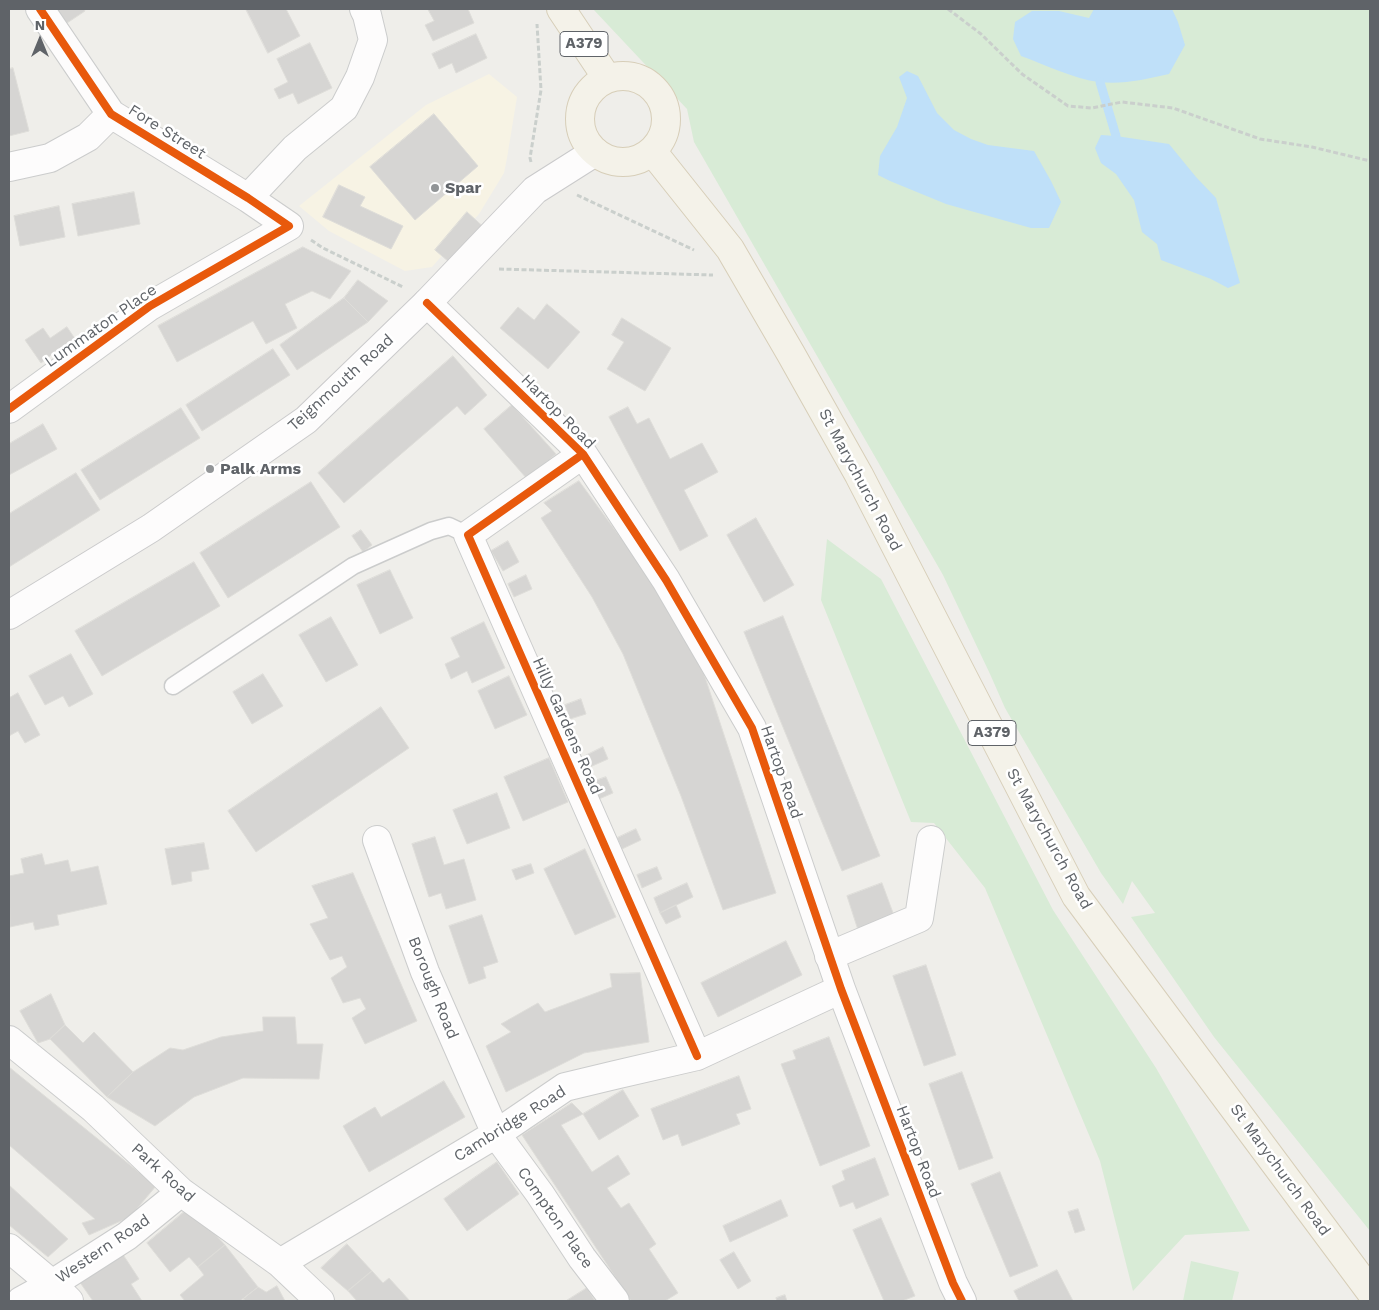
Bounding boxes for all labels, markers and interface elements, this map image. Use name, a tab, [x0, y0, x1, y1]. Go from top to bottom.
north arrow	[15, 15, 65, 65]
text: N	[35, 17, 45, 33]
road number: A379	[560, 32, 608, 56]
street label: Fore Street	[125, 101, 209, 163]
place label: Spar	[445, 178, 481, 198]
marker: Spar	[429, 182, 441, 194]
street label: Lummaton Place	[41, 280, 161, 372]
street label: Teignmouth Road	[284, 330, 398, 436]
street label: Hartop Road	[517, 371, 599, 453]
street label: St Marychurch Road	[814, 406, 906, 554]
place label: Palk Arms	[220, 459, 301, 479]
marker: Palk Arms	[204, 463, 216, 475]
street label: Hilly Gardens Road	[528, 654, 606, 798]
road number: A379	[968, 720, 1016, 746]
street label: Hartop Road	[756, 723, 806, 821]
street label: St Marychurch Road	[1002, 765, 1096, 913]
street label: Borough Road	[404, 934, 462, 1042]
street label: Cambridge Road	[450, 1082, 570, 1166]
street label: St Marychurch Road	[1226, 1100, 1334, 1240]
street label: Hartop Road	[892, 1103, 944, 1201]
street label: Park Road	[127, 1139, 199, 1207]
street label: Compton Place	[513, 1164, 597, 1272]
street label: Western Road	[52, 1210, 154, 1288]

